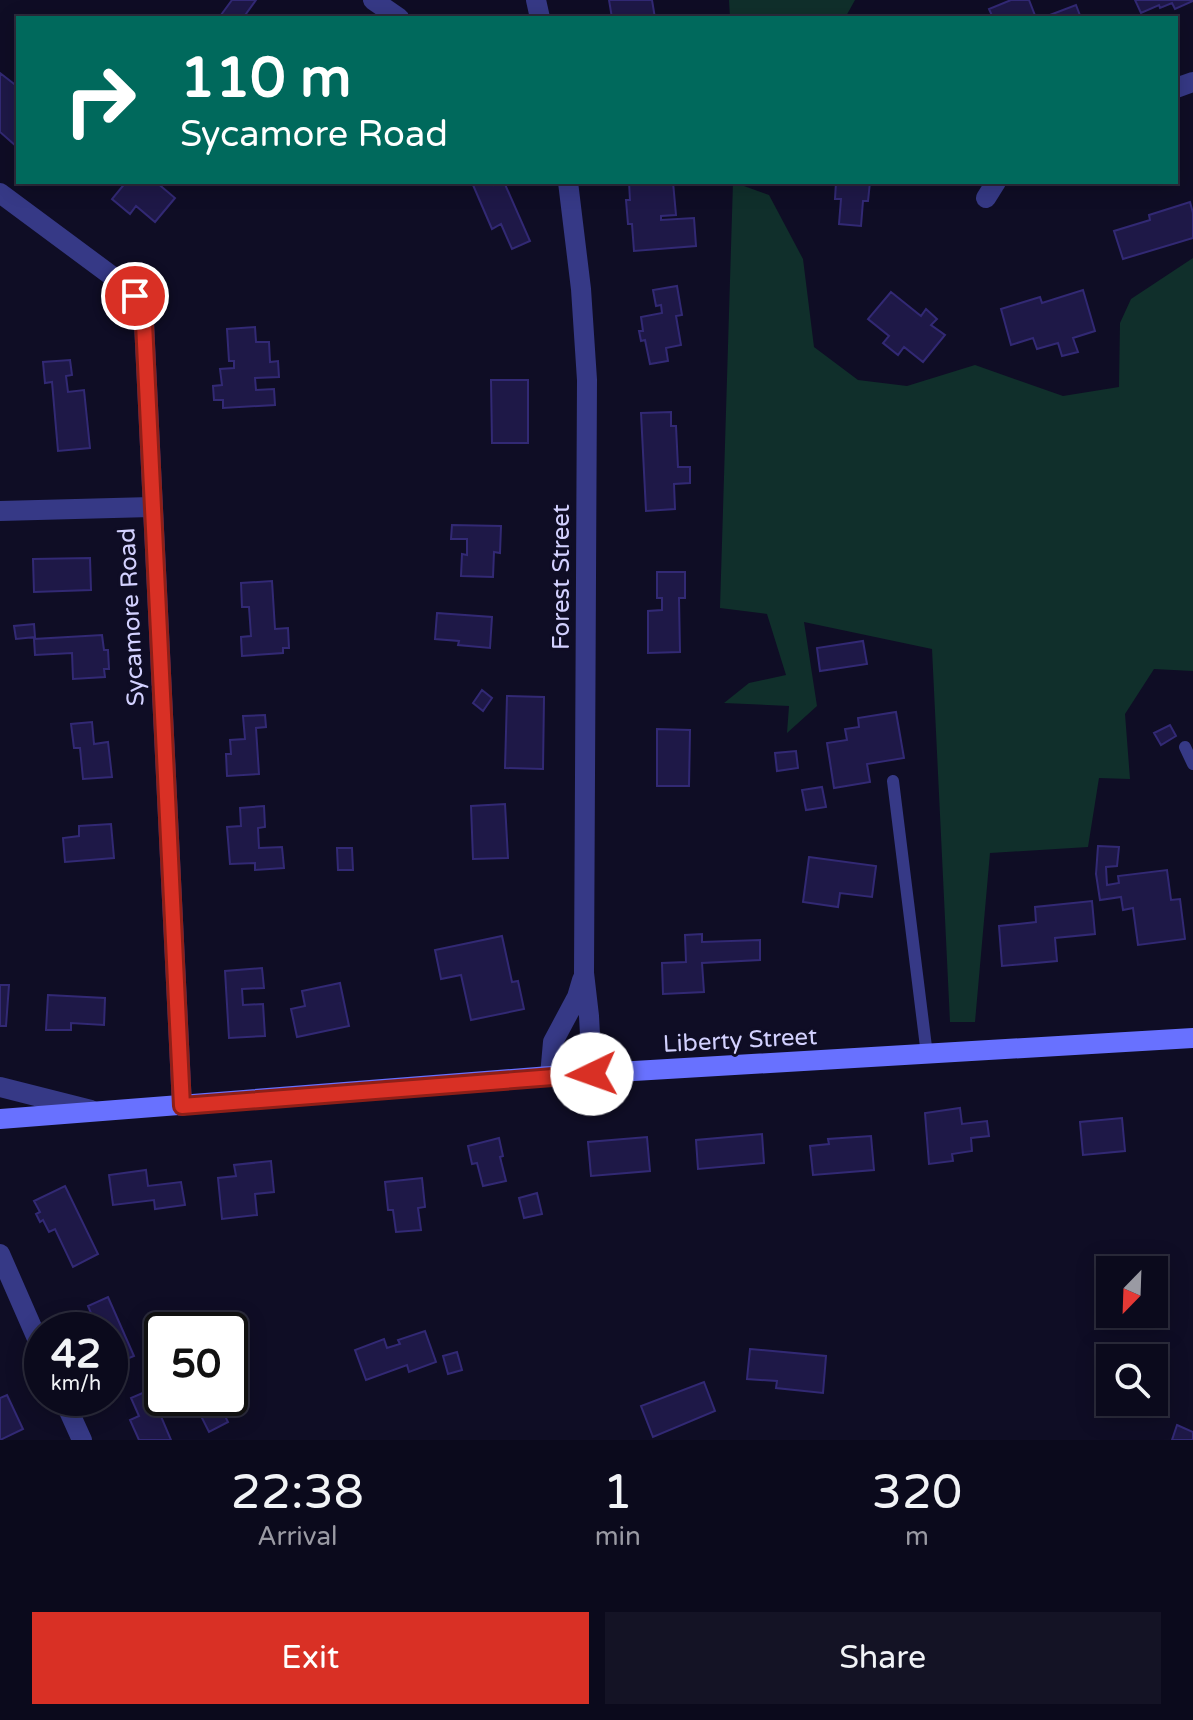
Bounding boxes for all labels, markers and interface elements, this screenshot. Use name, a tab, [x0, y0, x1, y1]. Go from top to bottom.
text: 110 m	[180, 45, 351, 112]
icon: right	[48, 48, 152, 152]
text: Sycamore Road	[180, 113, 448, 156]
pin	[101, 262, 169, 330]
icon: arrive	[113, 274, 157, 318]
street label: Forest Street	[547, 504, 576, 650]
street label: Sycamore Road	[112, 527, 151, 707]
street label: Liberty Street	[662, 1022, 818, 1059]
position arrow	[550, 1032, 634, 1116]
north arrow	[1096, 1256, 1168, 1328]
map controls	[1096, 1256, 1168, 1416]
speed limit sign: 50	[144, 1312, 248, 1416]
text: 42	[51, 1330, 101, 1378]
button: search	[1096, 1344, 1168, 1416]
text: km/h	[51, 1372, 101, 1396]
text: 22:38	[231, 1464, 364, 1522]
text: 1	[603, 1464, 633, 1522]
text: 320	[872, 1464, 962, 1522]
text: Arrival	[257, 1521, 338, 1552]
text: min	[595, 1521, 641, 1552]
text: m	[905, 1521, 929, 1552]
button: Exit	[32, 1612, 589, 1704]
button: Share	[605, 1612, 1161, 1704]

